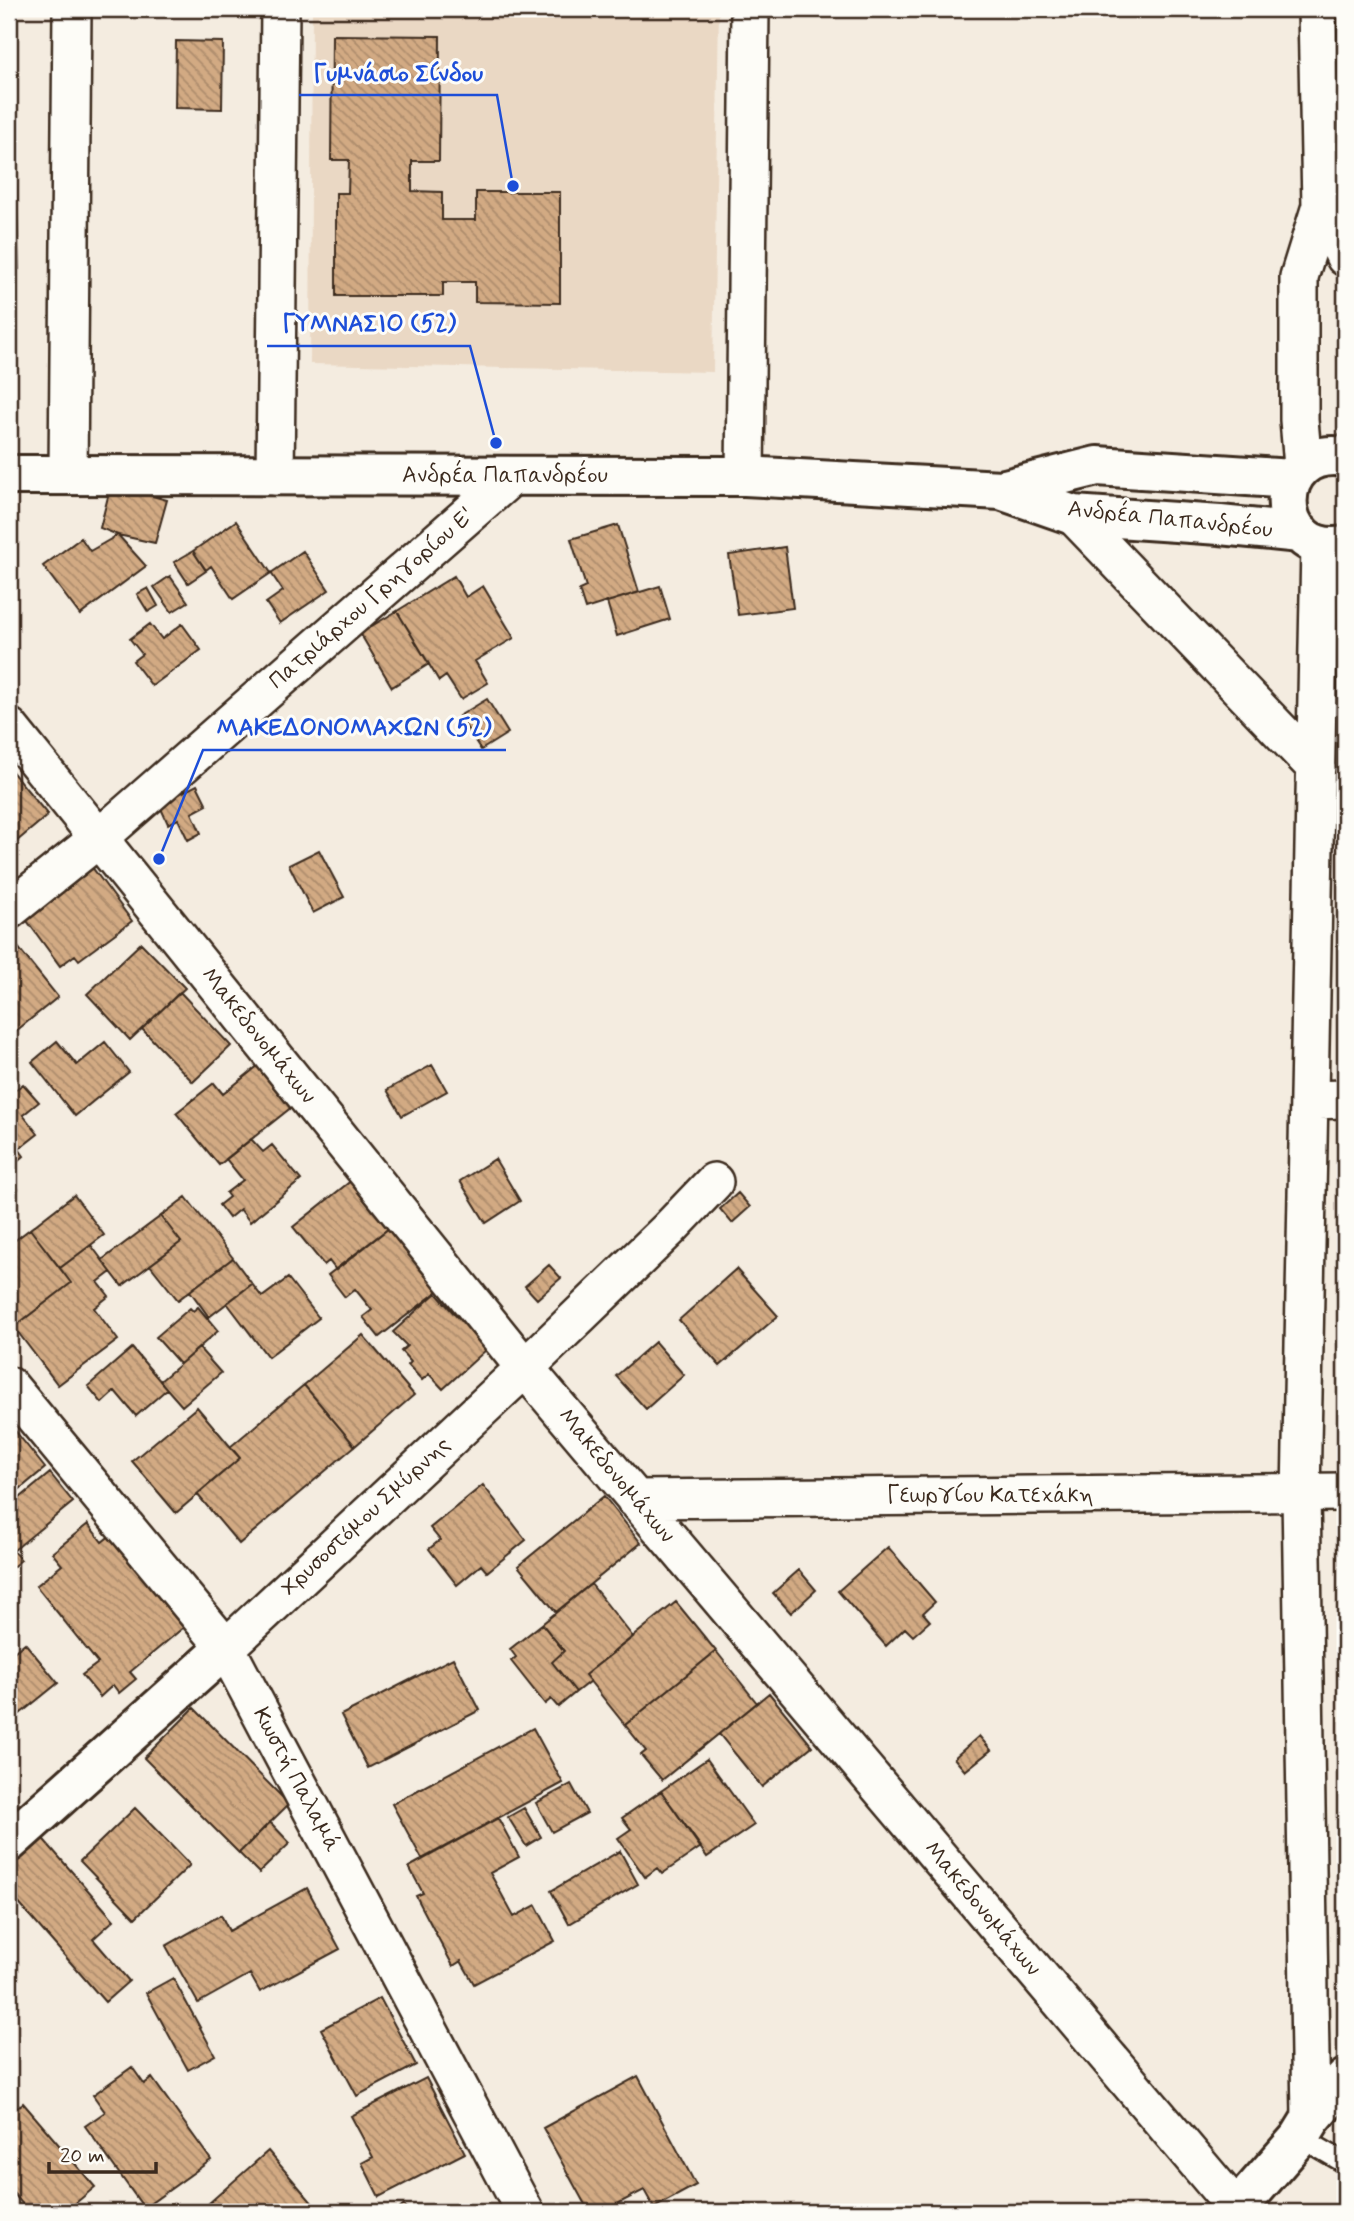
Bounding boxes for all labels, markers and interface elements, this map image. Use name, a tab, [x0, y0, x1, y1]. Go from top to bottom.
callout: Γυμνάσιο Σίνδου	[299, 50, 497, 95]
text: Γυμνάσιο Σίνδου	[313, 59, 483, 90]
callout: ΓΥΜΝΑΣΙΟ (52)	[267, 301, 470, 346]
text: ΓΥΜΝΑΣΙΟ (52)	[282, 309, 457, 340]
street label: Ανδρέα Παπανδρέου	[402, 459, 608, 491]
street label: Ανδρέα Παπανδρέου	[1066, 492, 1274, 546]
street label: Πατριάρχου Γρηγορίου Ε'	[263, 501, 481, 697]
callout: ΜΑΚΕΔΟΝΟΜΑΧΩΝ (52)	[203, 705, 506, 750]
text: ΜΑΚΕΔΟΝΟΜΑΧΩΝ (52)	[216, 713, 492, 744]
street label: Μακεδονομάχων	[194, 961, 322, 1111]
street label: Μακεδονομάχων	[551, 1402, 681, 1550]
street label: Χρυσοστόμου Σμύρνης	[275, 1431, 457, 1603]
street label: Γεωργίου Κατεχάκη	[886, 1481, 1094, 1511]
street label: Κωστή Παλαμά	[245, 1702, 347, 1858]
street label: Μακεδονομάχων	[917, 1835, 1047, 1983]
scale bar	[49, 2130, 156, 2174]
text: 20 m	[60, 2142, 105, 2170]

